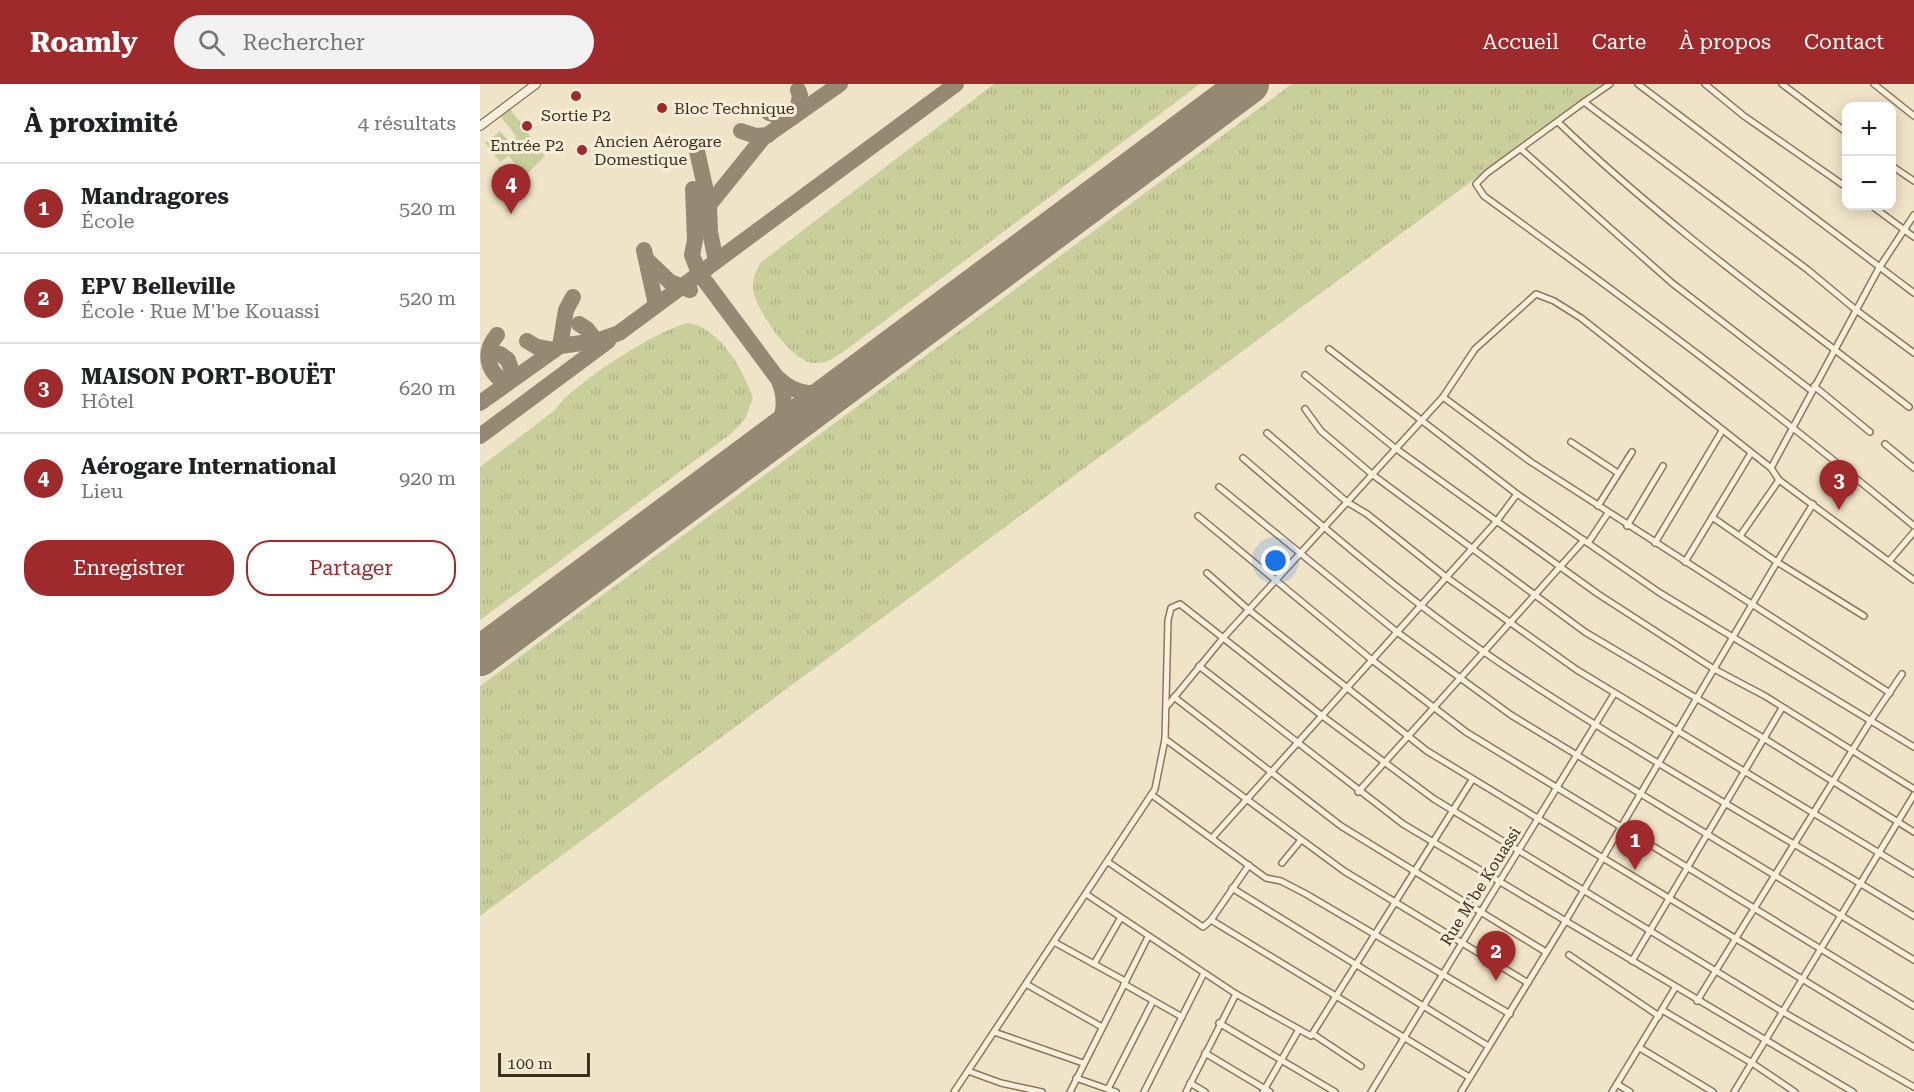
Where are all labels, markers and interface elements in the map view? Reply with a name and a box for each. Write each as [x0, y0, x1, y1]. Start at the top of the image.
search box [174, 15, 594, 69]
text: Roamly [30, 26, 138, 59]
icon: search [195, 26, 228, 59]
text: Rechercher [243, 30, 365, 55]
text: Accueil [1483, 30, 1559, 54]
text: Carte [1592, 30, 1646, 54]
text: À propos [1679, 30, 1771, 54]
text: Contact [1804, 30, 1884, 54]
marker: Sortie P2 [569, 89, 583, 103]
place label: Bloc Technique [674, 99, 795, 118]
marker: Bloc Technique [655, 101, 669, 115]
map controls [1842, 102, 1896, 210]
button: + [1842, 102, 1896, 156]
place label: Sortie P2 [541, 106, 611, 125]
text: À proximité [24, 108, 178, 138]
text: 4 résultats [358, 111, 456, 135]
marker: Entrée P2 [520, 119, 534, 133]
place label: Ancien Aérogare Domestique [594, 132, 722, 169]
place label: Entrée P2 [490, 136, 564, 155]
marker: Ancien Aérogare Domestique [575, 143, 589, 157]
button: − [1842, 156, 1896, 210]
pin: 4 [492, 164, 531, 214]
text: Mandragores [81, 184, 229, 209]
text: 1 [38, 196, 49, 220]
text: 520 m [399, 196, 456, 220]
text: École [81, 209, 135, 233]
text: EPV Belleville [81, 274, 235, 299]
text: 2 [38, 286, 49, 310]
text: 520 m [399, 286, 456, 310]
text: École · Rue M'be Kouassi [81, 299, 320, 323]
text: MAISON PORT-BOUËT [81, 364, 336, 389]
text: 3 [38, 376, 49, 400]
text: 620 m [399, 376, 456, 400]
text: Hôtel [81, 389, 134, 413]
text: Aérogare International [81, 454, 336, 479]
pin: 3 [1820, 460, 1858, 510]
text: 4 [38, 466, 49, 490]
text: 920 m [399, 466, 456, 490]
text: Lieu [81, 479, 123, 503]
button: Enregistrer [24, 540, 234, 596]
button: Partager [246, 540, 456, 596]
your location [1261, 546, 1290, 575]
pin: 1 [1616, 820, 1654, 870]
street label: Rue M'be Kouassi [1436, 824, 1525, 949]
pin: 2 [1476, 932, 1516, 981]
scale bar [498, 1050, 590, 1078]
text: 100 m [507, 1054, 553, 1073]

